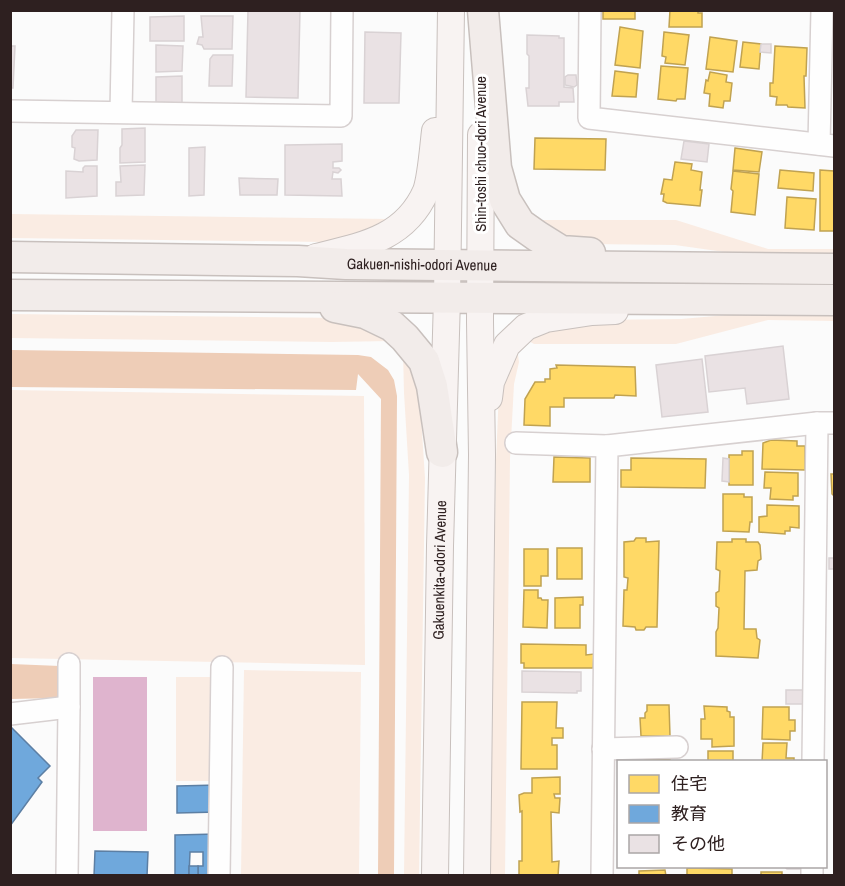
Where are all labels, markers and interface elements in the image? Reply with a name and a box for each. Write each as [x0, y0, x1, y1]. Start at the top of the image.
street label: Shin-toshi chuo-dori Avenue [470, 76, 491, 232]
street label: Gakuen-nishi-odori Avenue [347, 253, 497, 276]
street label: Gakuenkita-odori Avenue [428, 500, 451, 640]
legend [617, 760, 827, 868]
text: 住宅 [671, 771, 707, 796]
text: 教育 [671, 801, 707, 826]
text: その他 [671, 831, 725, 856]

